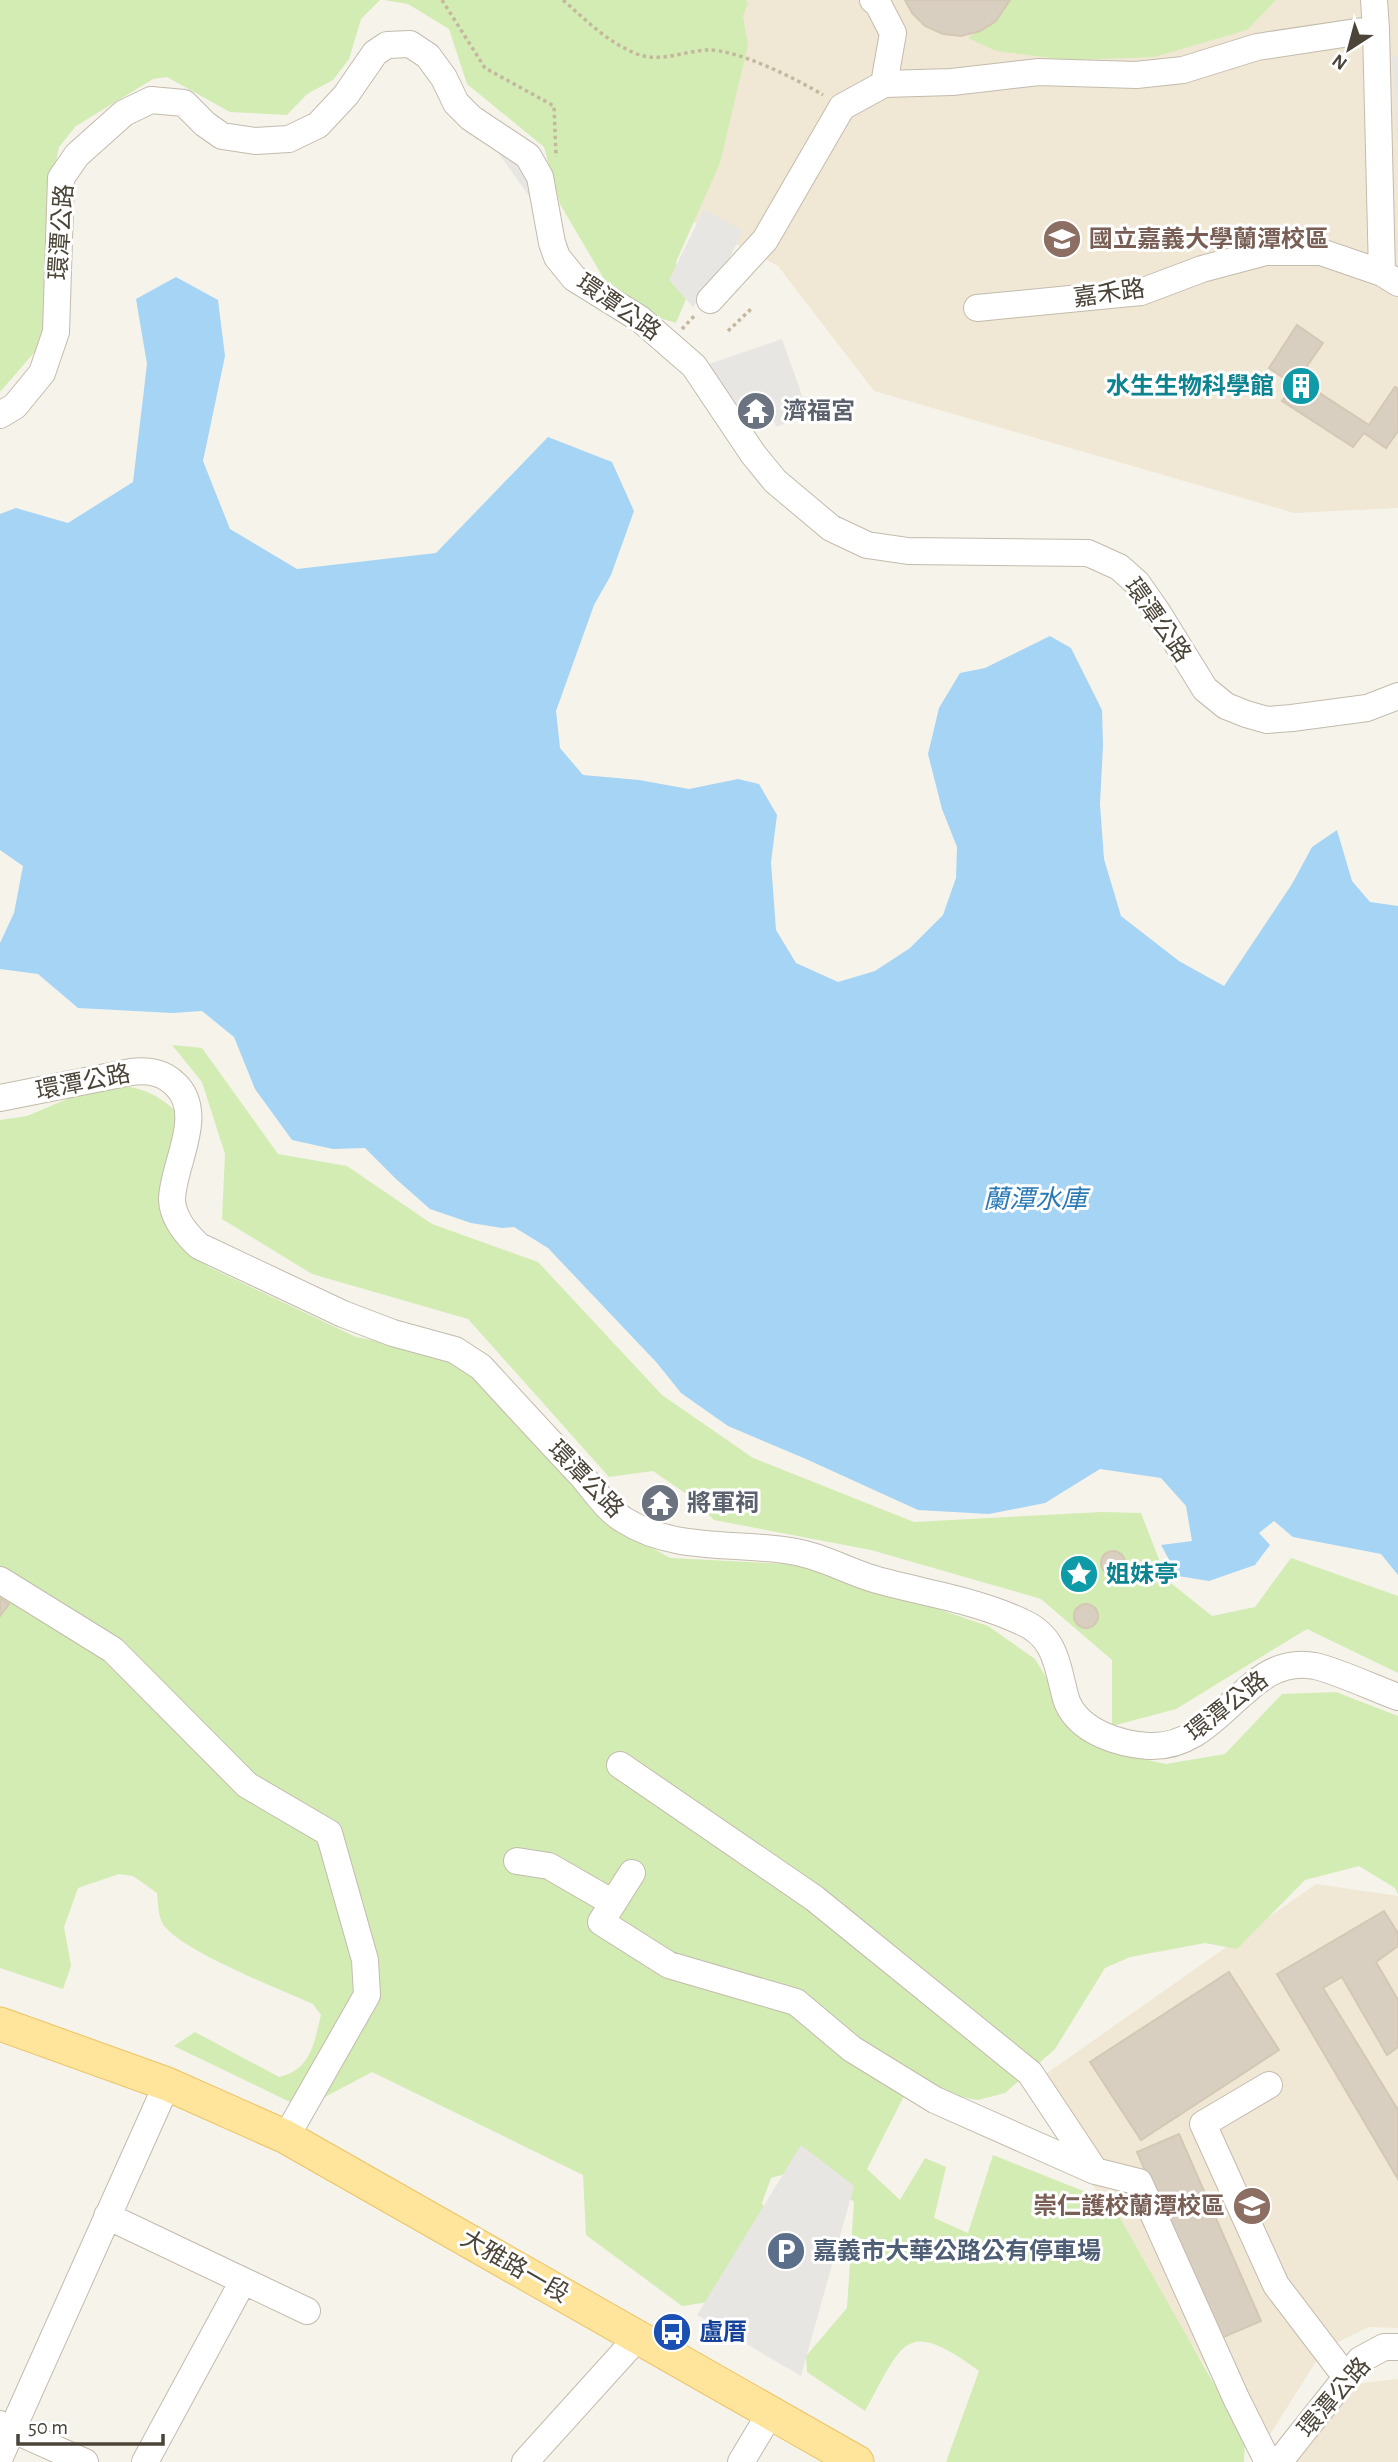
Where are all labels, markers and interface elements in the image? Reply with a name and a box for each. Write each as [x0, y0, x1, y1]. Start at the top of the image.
north arrow [1314, 14, 1384, 84]
text: N [1329, 50, 1351, 73]
street label: 環潭公路 [45, 183, 77, 281]
school or university icon: 國立嘉義大學蘭潭校區 [1041, 218, 1083, 260]
place label: 國立嘉義大學蘭潭校區 [1089, 226, 1329, 252]
street label: 環潭公路 [572, 269, 666, 345]
street label: 嘉禾路 [1072, 275, 1146, 311]
building icon: 水生生物科學館 [1280, 365, 1322, 407]
place label: 水生生物科學館 [1106, 373, 1274, 399]
temple icon: 濟福宮 [735, 390, 777, 432]
place label: 濟福宮 [783, 398, 855, 424]
street label: 環潭公路 [1120, 573, 1196, 667]
street label: 環潭公路 [33, 1060, 133, 1104]
water label: 蘭潭水庫 [983, 1186, 1091, 1213]
street label: 環潭公路 [543, 1435, 629, 1523]
temple icon: 將軍祠 [639, 1482, 681, 1524]
place label: 將軍祠 [687, 1490, 759, 1516]
place icon: 姐妹亭 [1058, 1553, 1100, 1595]
place label: 姐妹亭 [1106, 1561, 1178, 1587]
street label: 環潭公路 [1181, 1666, 1273, 1746]
school or university icon: 崇仁護校蘭潭校區 [1231, 2185, 1273, 2227]
place label: 崇仁護校蘭潭校區 [1033, 2193, 1225, 2219]
street label: 大雅路一段 [457, 2225, 573, 2307]
parking icon: 嘉義市大華公路公有停車場 [765, 2230, 807, 2272]
place label: 嘉義市大華公路公有停車場 [813, 2238, 1101, 2264]
bus stop icon: 盧厝 [651, 2311, 693, 2353]
place label: 盧厝 [699, 2319, 747, 2345]
street label: 環潭公路 [1293, 2352, 1375, 2442]
scale bar [18, 2402, 163, 2446]
text: 50 m [28, 2417, 68, 2438]

